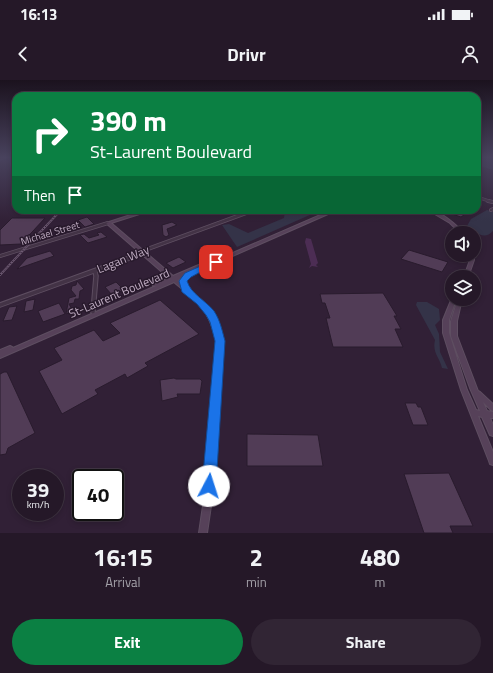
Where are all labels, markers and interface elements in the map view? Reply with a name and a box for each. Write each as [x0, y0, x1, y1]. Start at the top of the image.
text: 16:13 [20, 3, 57, 26]
text: Drivr [227, 41, 266, 68]
icon: back [12, 43, 34, 65]
icon: person [459, 43, 481, 65]
text: 390 m [90, 99, 167, 142]
icon: right [24, 108, 76, 160]
text: St-Laurent Boulevard [90, 138, 252, 165]
text: Then [24, 184, 56, 207]
icon: arrive [64, 184, 86, 206]
street label: Michael Street [19, 217, 82, 249]
map controls [445, 226, 481, 306]
button: sound [445, 226, 481, 262]
street label: Lagan Way [94, 240, 152, 278]
pin [199, 245, 233, 279]
icon: arrive [205, 251, 227, 273]
street label: St-Laurent Boulevard [66, 263, 172, 323]
button: layers [445, 270, 481, 306]
position arrow [188, 465, 230, 507]
speed limit sign: 40 [72, 469, 124, 521]
text: 39 [27, 474, 49, 505]
text: km/h [27, 497, 49, 512]
text: 16:15 [93, 539, 153, 575]
text: 2 [250, 539, 263, 575]
text: 480 [360, 539, 400, 575]
text: Arrival [105, 572, 141, 592]
text: min [246, 572, 267, 592]
text: m [374, 572, 385, 592]
button: Exit [12, 619, 243, 665]
button: Share [251, 619, 481, 665]

